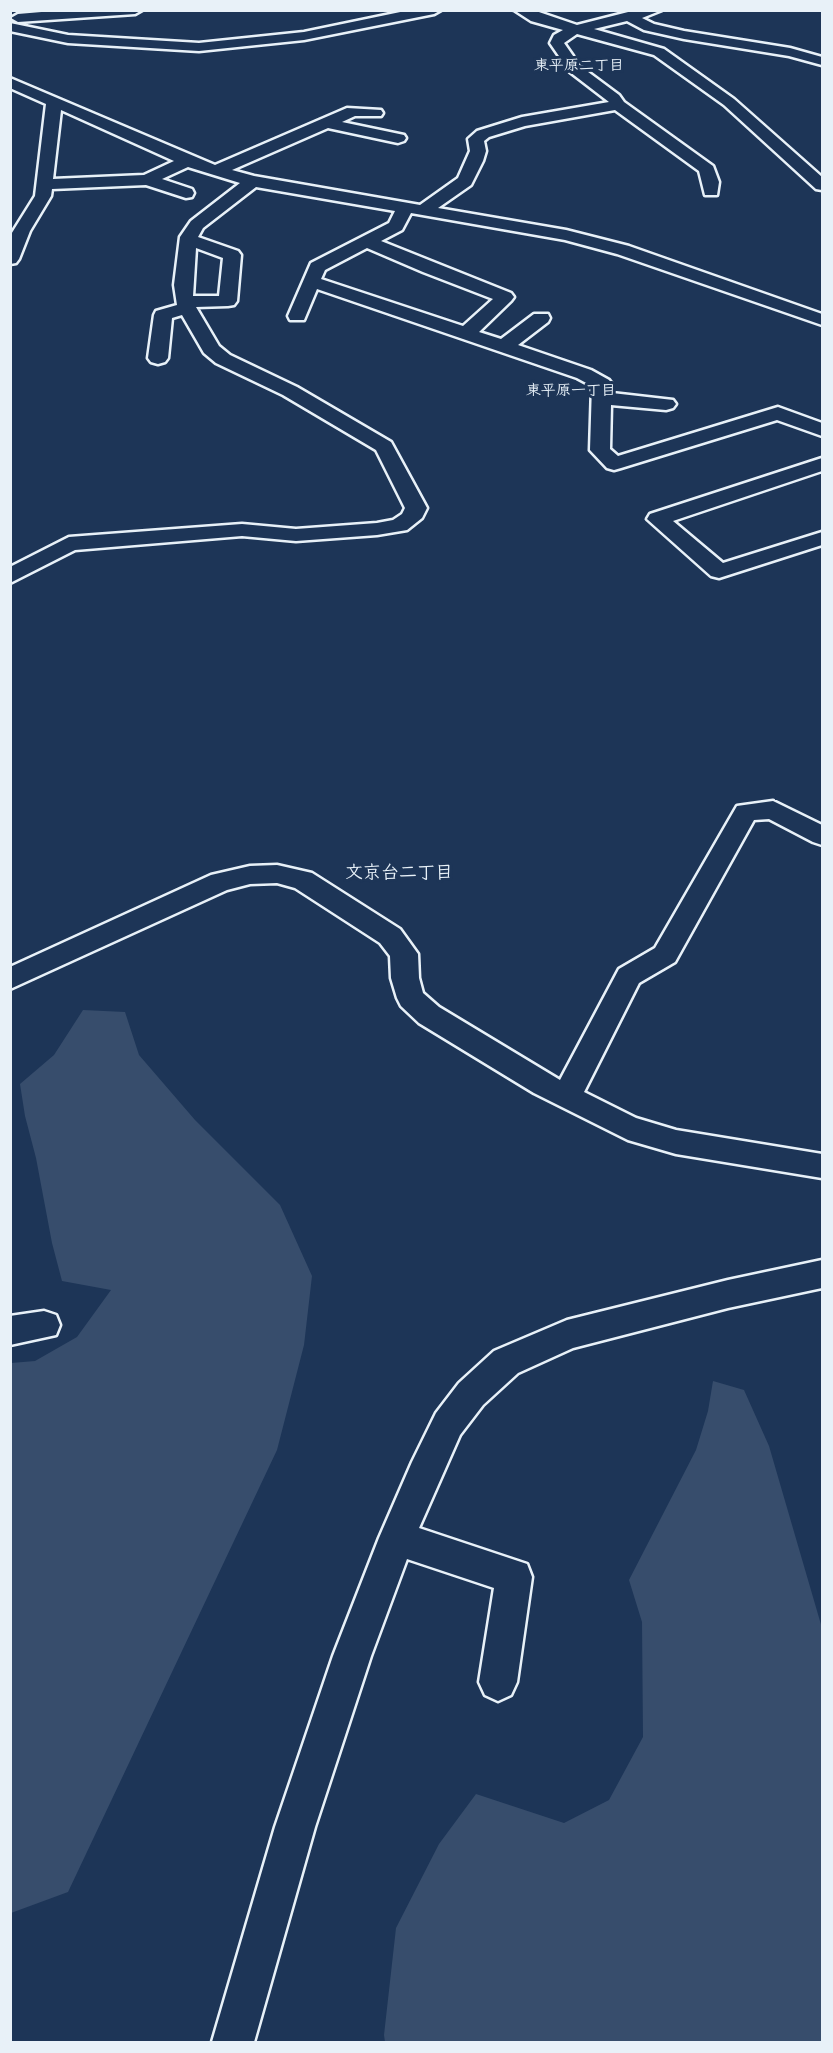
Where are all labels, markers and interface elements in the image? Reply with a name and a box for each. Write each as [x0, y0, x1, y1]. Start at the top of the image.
district label: 東平原二丁目 [534, 56, 624, 74]
district label: 東平原一丁目 [526, 381, 616, 399]
district label: 文京台二丁目 [345, 861, 453, 883]

